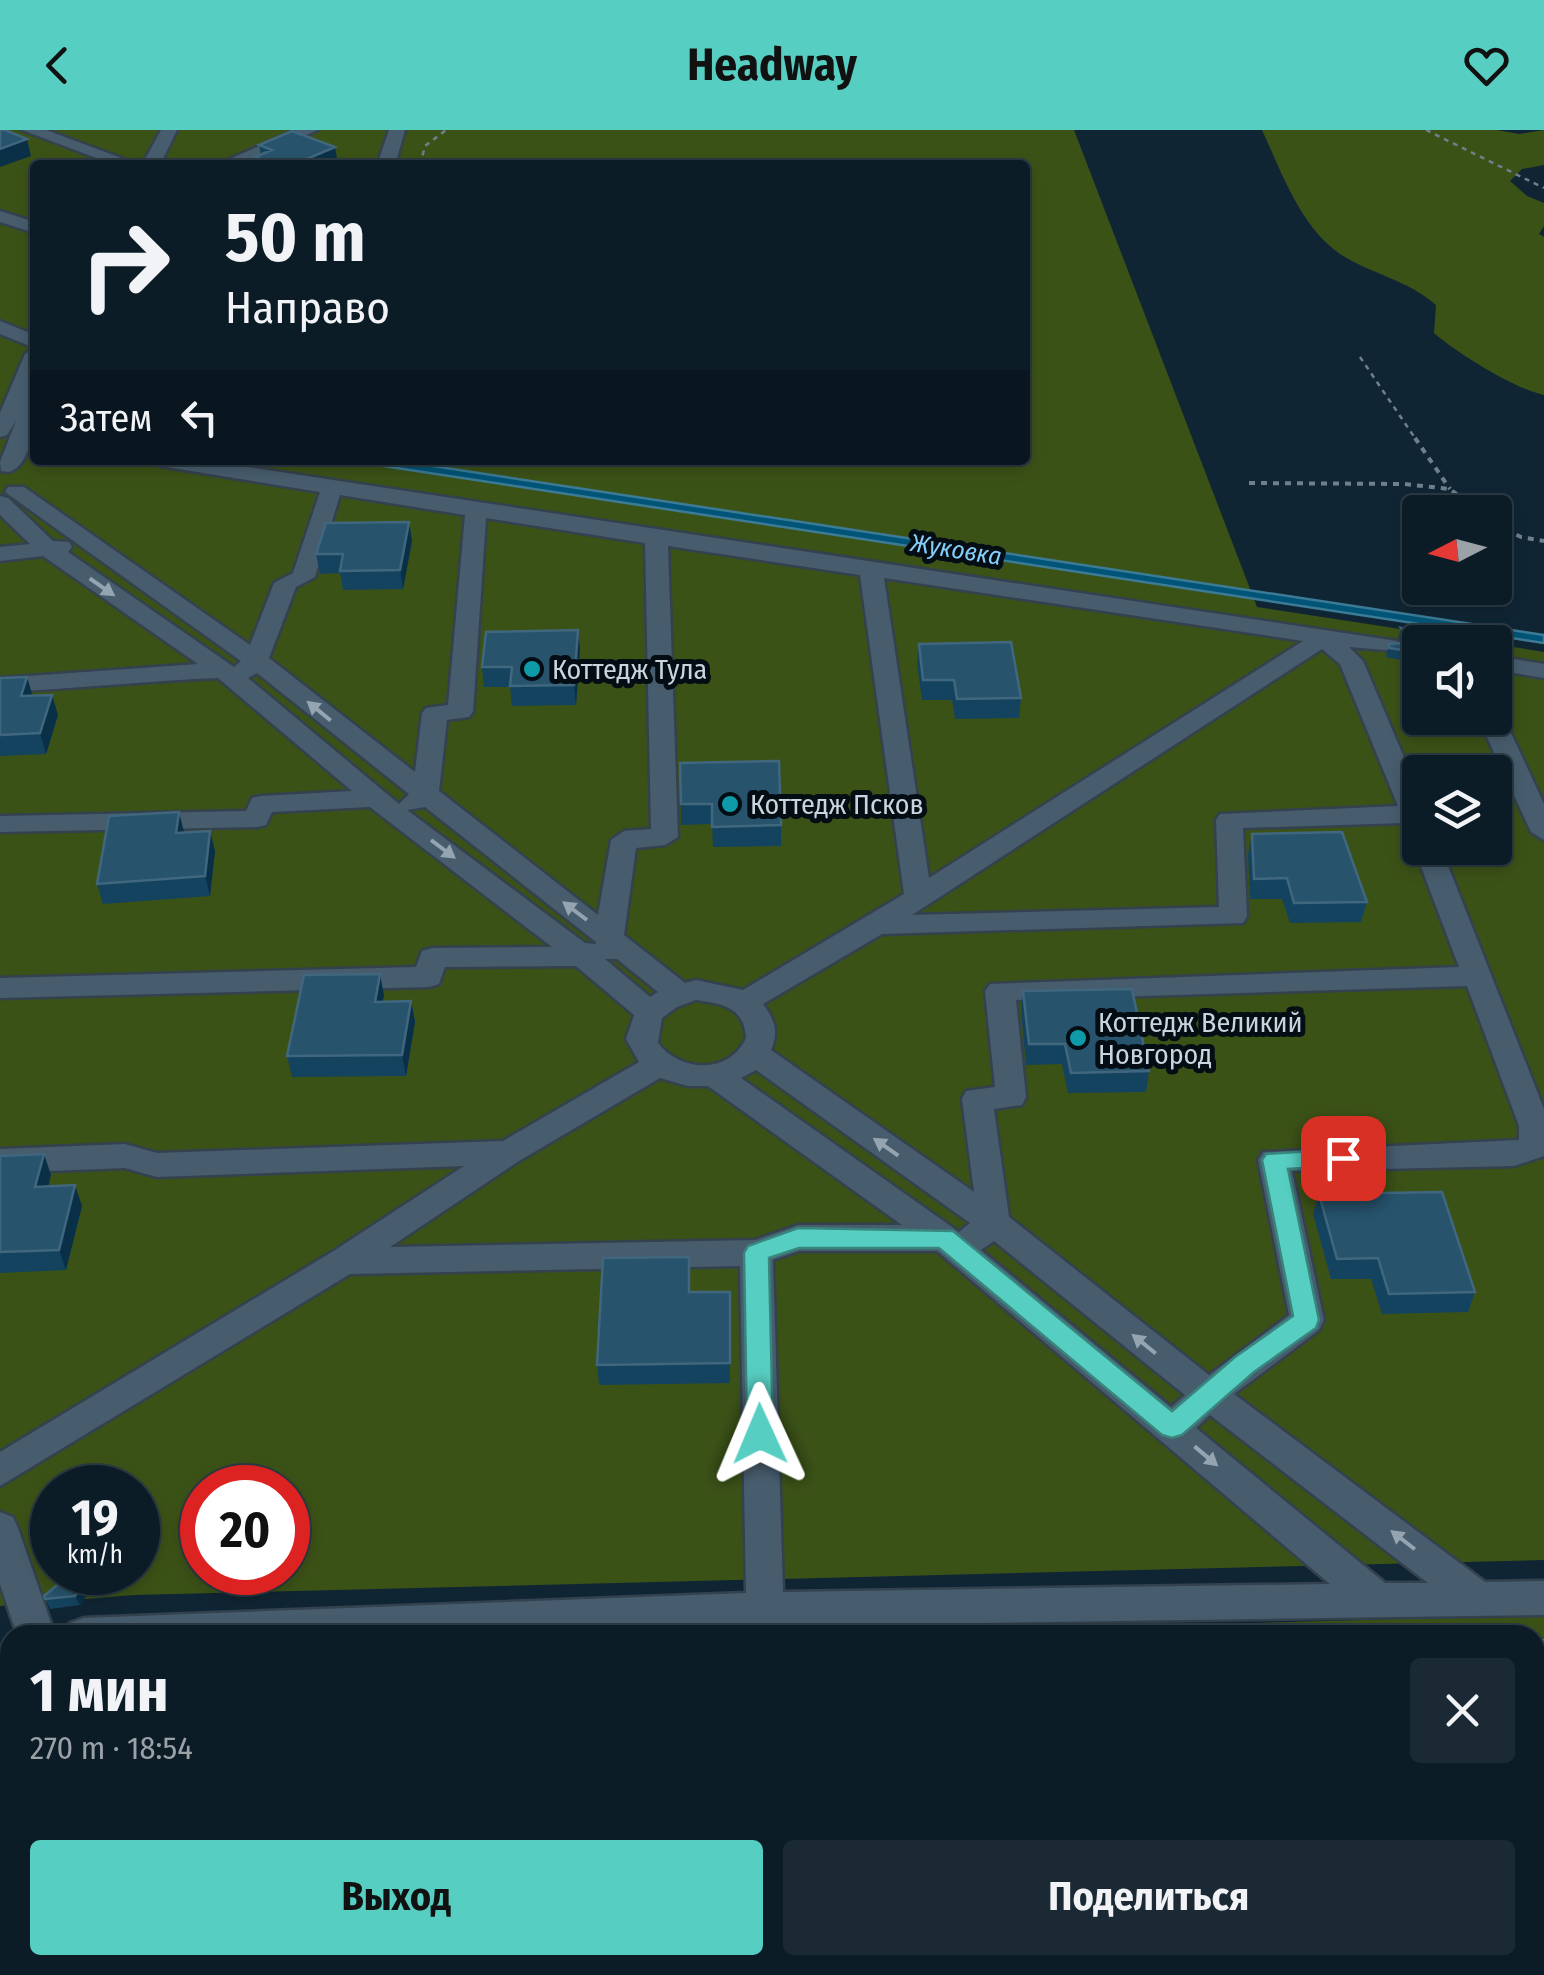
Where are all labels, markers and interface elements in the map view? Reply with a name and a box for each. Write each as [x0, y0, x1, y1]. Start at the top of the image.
icon: back [30, 38, 85, 93]
text: Headway [687, 38, 857, 92]
icon: heart [1459, 38, 1514, 93]
text: 50 m [225, 196, 366, 280]
icon: right [60, 200, 190, 330]
text: Направо [225, 281, 390, 335]
icon: left [172, 390, 227, 445]
text: Затем [60, 395, 152, 441]
north arrow [1402, 495, 1512, 605]
map controls [1402, 495, 1512, 865]
water label: Жуковка [907, 528, 1004, 572]
one-way arrow [89, 577, 116, 596]
button: sound [1402, 625, 1512, 735]
place label: Коттедж Тула [552, 653, 707, 686]
marker: Коттедж Тула [521, 658, 543, 680]
one-way arrow [306, 701, 332, 722]
button: layers [1402, 755, 1512, 865]
place label: Коттедж Псков [750, 788, 924, 821]
marker: Коттедж Псков [719, 793, 741, 815]
one-way arrow [430, 839, 456, 859]
one-way arrow [562, 901, 588, 921]
place label: Коттедж Великий Новгород [1098, 1006, 1303, 1071]
marker: Коттедж Великий Новгород [1067, 1027, 1089, 1049]
pin [1301, 1116, 1386, 1201]
icon: arrive [1316, 1131, 1371, 1186]
one-way arrow [873, 1138, 899, 1157]
one-way arrow [1132, 1334, 1157, 1355]
position arrow [708, 1382, 812, 1486]
one-way arrow [1194, 1445, 1219, 1466]
speed limit sign: 20 [180, 1465, 310, 1595]
text: 19 [71, 1488, 118, 1548]
one-way arrow [1390, 1530, 1416, 1551]
text: km/h [67, 1540, 123, 1570]
text: 1 мин [30, 1655, 169, 1727]
button: close [1410, 1658, 1515, 1763]
text: 270 m · 18:54 [30, 1729, 193, 1767]
button: Выход [30, 1840, 763, 1955]
button: Поделиться [783, 1840, 1515, 1955]

